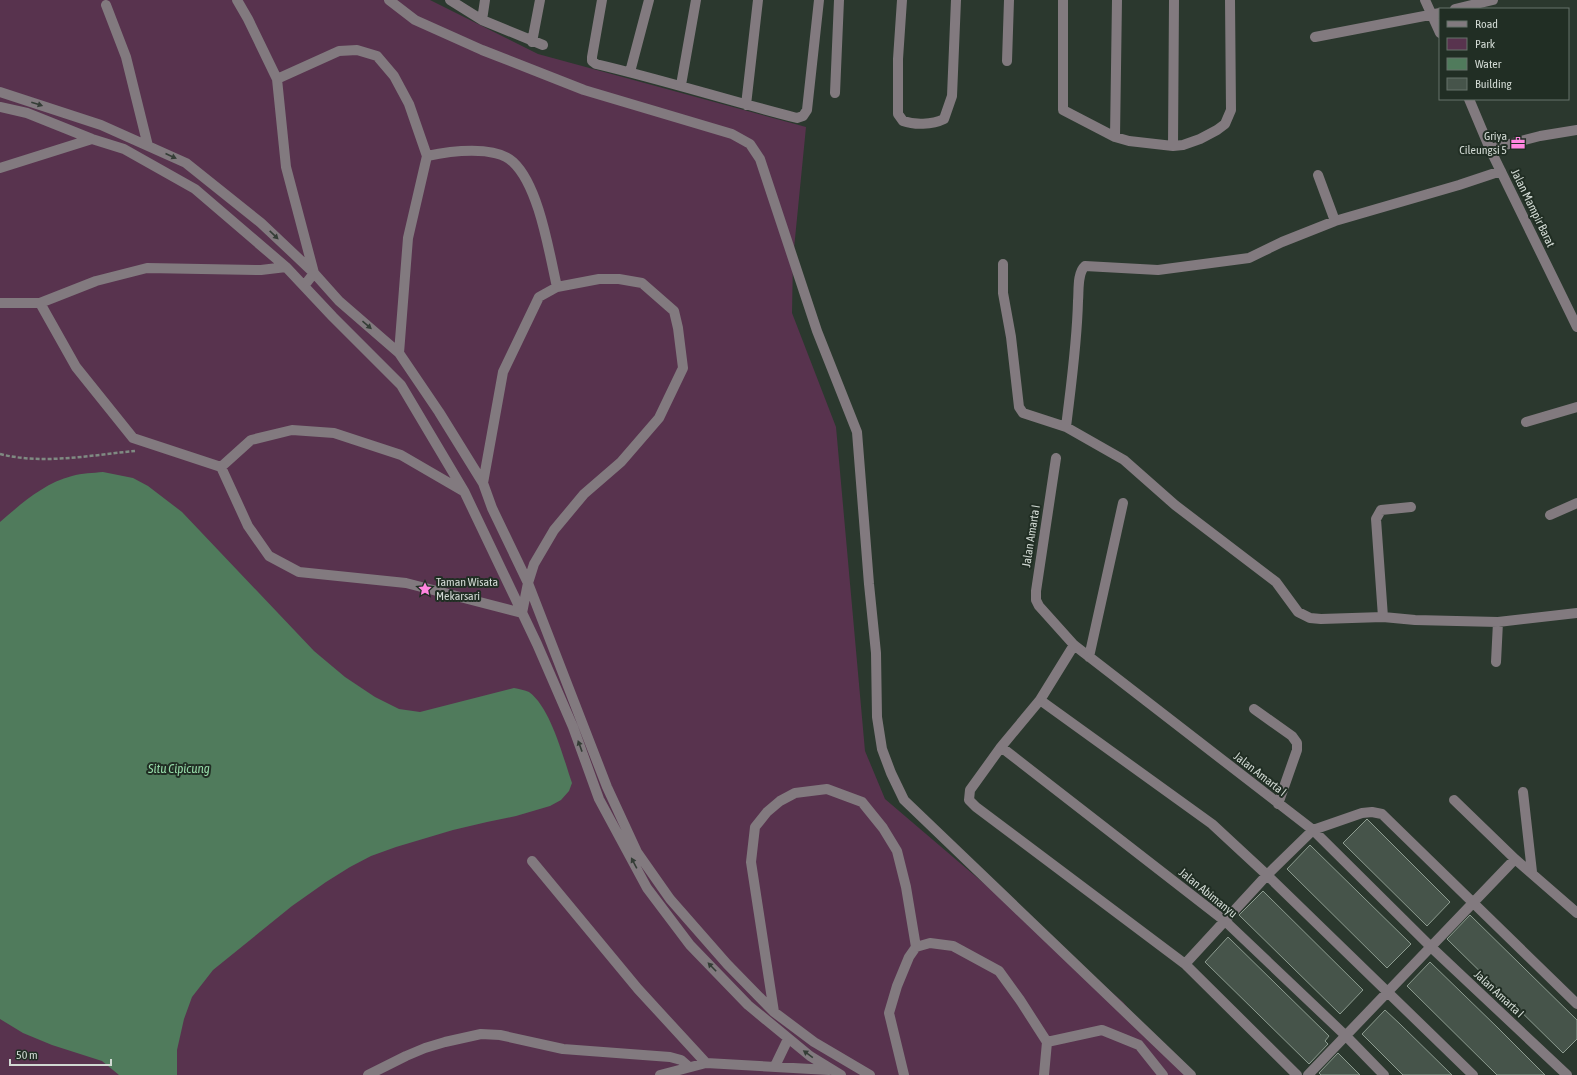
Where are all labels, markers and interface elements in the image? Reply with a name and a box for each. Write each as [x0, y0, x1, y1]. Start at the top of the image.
legend [1439, 8, 1569, 100]
text: Road [1475, 17, 1498, 31]
text: Park [1475, 37, 1496, 51]
text: Water [1475, 57, 1502, 71]
text: Building [1475, 77, 1513, 91]
one-way arrow [31, 102, 43, 108]
place label: Griya Cileungsi 5 [1459, 129, 1507, 157]
office icon: Griya Cileungsi 5 [1510, 135, 1526, 151]
one-way arrow [166, 153, 177, 159]
street label: Jalan Mampir Barat [1508, 167, 1558, 250]
one-way arrow [269, 230, 279, 240]
one-way arrow [362, 321, 373, 330]
street label: Jalan Amarta I [1019, 504, 1043, 568]
place label: Taman Wisata Mekarsari [436, 575, 498, 603]
place icon: Taman Wisata Mekarsari [417, 581, 433, 597]
one-way arrow [576, 739, 582, 751]
street label: Jalan Amarta I [1231, 749, 1289, 799]
water label: Situ Cipicung [147, 761, 210, 776]
one-way arrow [631, 857, 637, 869]
street label: Jalan Abimanyu [1176, 865, 1240, 921]
one-way arrow [707, 962, 717, 972]
street label: Jalan Amarta I [1471, 967, 1527, 1021]
scale bar [10, 1041, 111, 1067]
text: 50 m [16, 1048, 38, 1062]
one-way arrow [803, 1050, 813, 1058]

